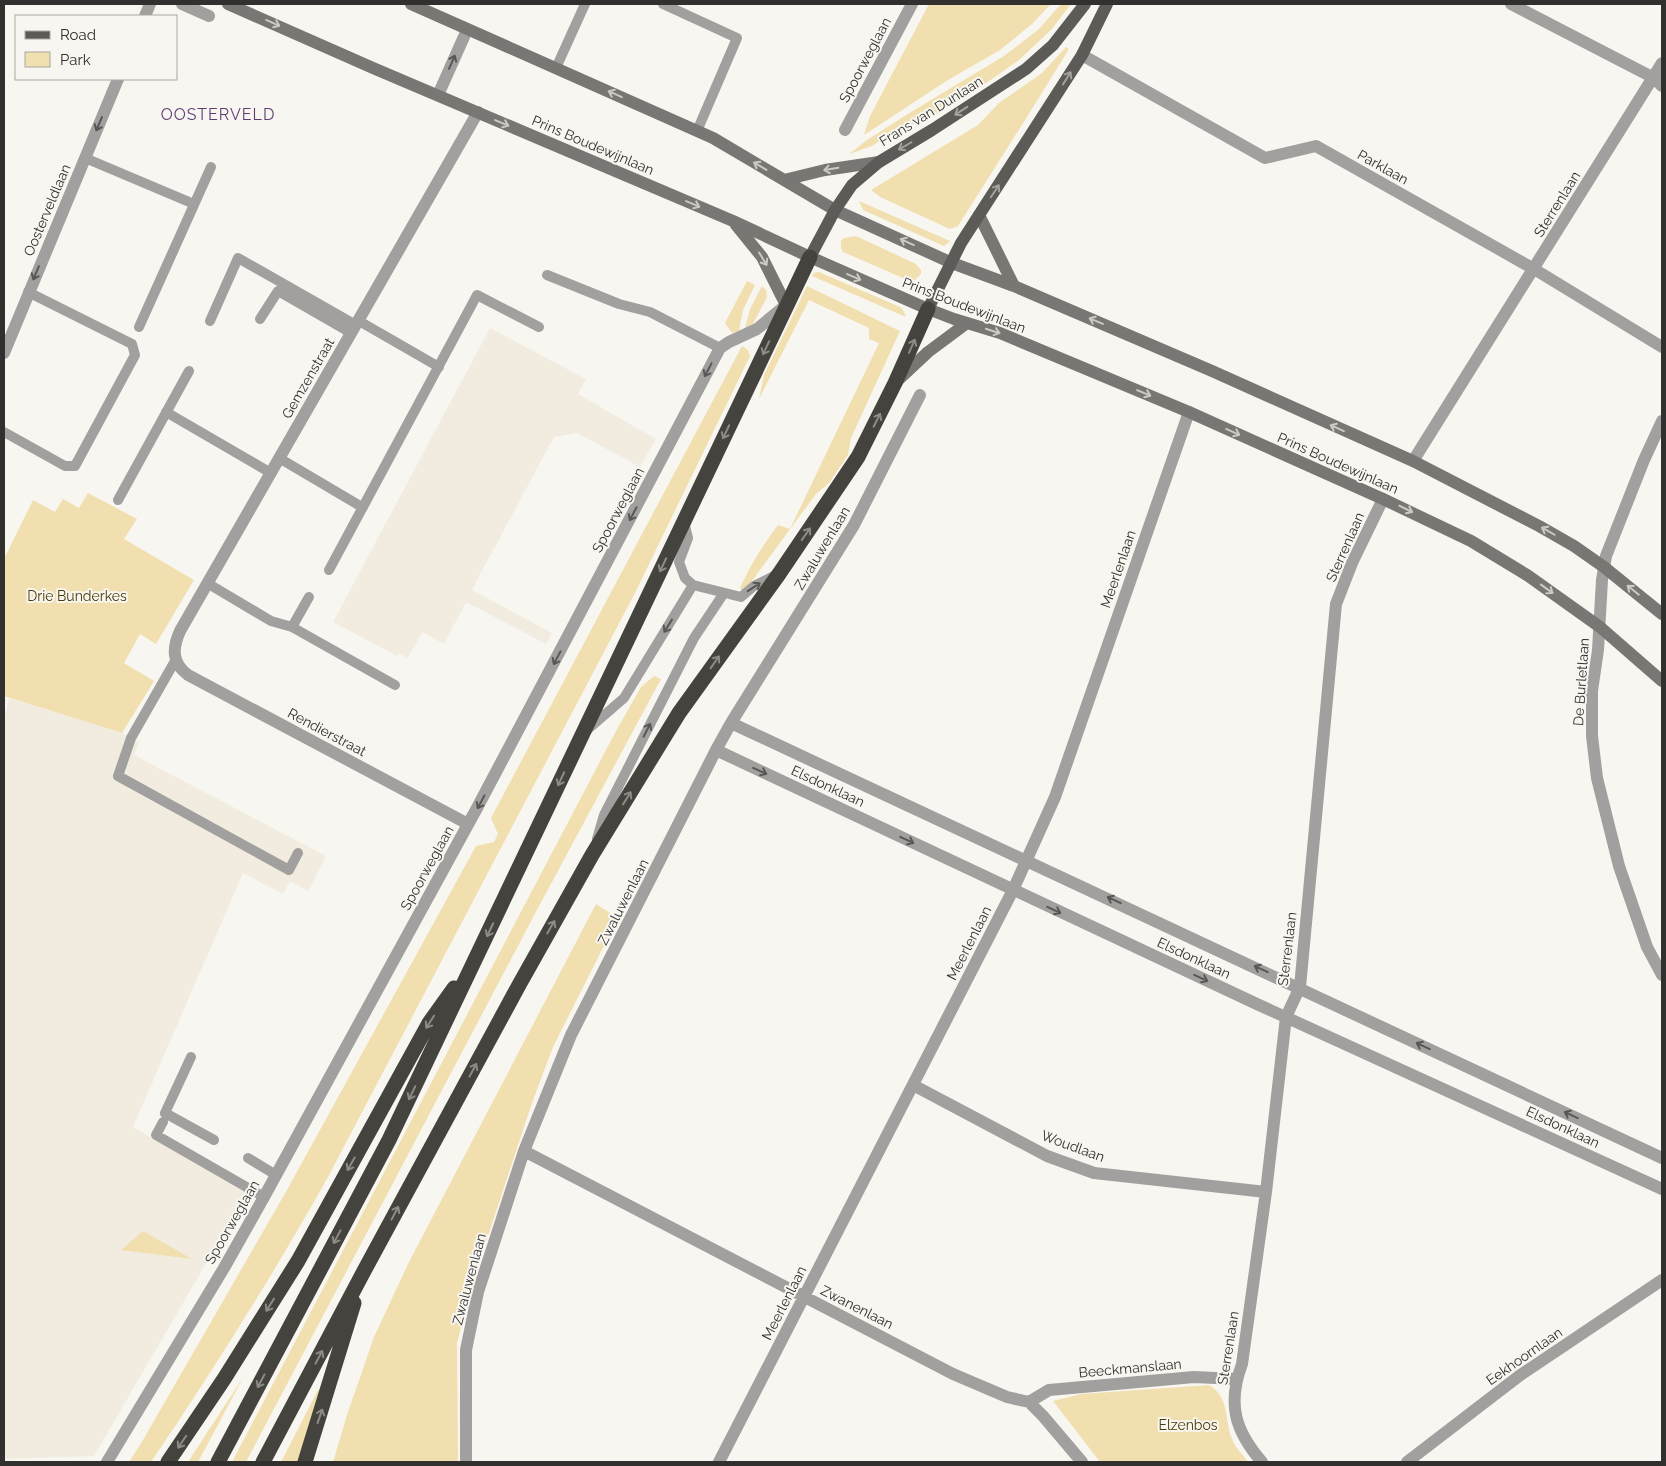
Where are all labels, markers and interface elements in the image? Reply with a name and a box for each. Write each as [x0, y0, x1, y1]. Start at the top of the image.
legend [15, 15, 178, 80]
street label: Spoorweglaan [836, 15, 894, 105]
one-way arrow [265, 19, 280, 29]
text: Road [60, 26, 96, 44]
text: Park [60, 51, 91, 69]
one-way arrow [448, 55, 458, 70]
one-way arrow [1063, 72, 1073, 86]
street label: Frans van Dunlaan [876, 73, 986, 149]
one-way arrow [608, 89, 623, 99]
district label: OOSTERVELD [161, 105, 275, 124]
one-way arrow [955, 106, 969, 116]
street label: Prins Boudewijnlaan [530, 112, 656, 178]
one-way arrow [94, 116, 104, 131]
one-way arrow [495, 119, 510, 128]
one-way arrow [899, 141, 913, 151]
street label: Parklaan [1355, 146, 1411, 188]
one-way arrow [753, 161, 768, 171]
street label: Oosterveldlaan [20, 162, 74, 258]
one-way arrow [823, 165, 839, 175]
street label: Sterrenlaan [1531, 168, 1583, 240]
one-way arrow [990, 184, 1000, 198]
one-way arrow [685, 199, 700, 209]
one-way arrow [900, 237, 915, 247]
one-way arrow [758, 252, 768, 266]
one-way arrow [31, 265, 41, 280]
one-way arrow [846, 272, 861, 282]
street label: Prins Boudewijnlaan [900, 274, 1028, 336]
one-way arrow [1089, 316, 1104, 326]
one-way arrow [985, 327, 1001, 337]
street label: Gemzenstraat [278, 335, 338, 421]
one-way arrow [908, 339, 917, 354]
one-way arrow [760, 341, 770, 356]
one-way arrow [703, 363, 713, 377]
one-way arrow [1136, 389, 1151, 399]
one-way arrow [873, 413, 882, 428]
one-way arrow [1330, 422, 1345, 432]
one-way arrow [721, 424, 730, 439]
one-way arrow [1225, 428, 1240, 438]
street label: Prins Boudewijnlaan [1275, 429, 1401, 497]
street label: Spoorweglaan [589, 465, 647, 555]
street label: Zwaluwenlaan [791, 503, 853, 593]
one-way arrow [1398, 505, 1413, 515]
one-way arrow [628, 506, 637, 521]
street label: Sterrenlaan [1323, 510, 1367, 584]
one-way arrow [1541, 526, 1556, 536]
one-way arrow [801, 527, 811, 541]
street label: Meerlenlaan [1097, 528, 1139, 610]
one-way arrow [658, 557, 668, 572]
one-way arrow [747, 582, 761, 593]
one-way arrow [1540, 584, 1554, 594]
one-way arrow [1627, 585, 1640, 596]
park label: Drie Bunderkes [27, 588, 127, 604]
one-way arrow [662, 619, 672, 633]
street label: De Burletlaan [1570, 637, 1592, 727]
one-way arrow [551, 650, 561, 665]
one-way arrow [710, 655, 720, 669]
street label: Rendierstraat [285, 705, 369, 759]
one-way arrow [643, 723, 652, 738]
street label: Elsdonklaan [789, 762, 867, 810]
one-way arrow [752, 766, 767, 776]
one-way arrow [556, 771, 566, 786]
one-way arrow [622, 792, 632, 806]
one-way arrow [476, 794, 486, 809]
street label: Spoorweglaan [397, 823, 457, 913]
one-way arrow [899, 835, 914, 845]
street label: Zwaluwenlaan [594, 856, 652, 948]
one-way arrow [1106, 895, 1121, 905]
street label: Meerlenlaan [943, 903, 995, 983]
one-way arrow [1046, 905, 1061, 915]
street label: Sterrenlaan [1275, 911, 1299, 987]
one-way arrow [546, 920, 556, 935]
one-way arrow [484, 922, 494, 937]
street label: Elsdonklaan [1155, 934, 1233, 982]
one-way arrow [1254, 964, 1269, 974]
one-way arrow [1193, 974, 1208, 984]
one-way arrow [425, 1015, 435, 1029]
one-way arrow [1416, 1041, 1431, 1051]
one-way arrow [468, 1063, 478, 1077]
one-way arrow [406, 1085, 416, 1100]
street label: Elsdonklaan [1524, 1103, 1602, 1151]
one-way arrow [1564, 1110, 1579, 1119]
street label: Woudlaan [1039, 1127, 1107, 1165]
one-way arrow [346, 1157, 356, 1172]
street label: Spoorweglaan [202, 1177, 262, 1267]
one-way arrow [390, 1205, 400, 1220]
one-way arrow [332, 1229, 341, 1244]
street label: Zwaluwenlaan [449, 1231, 489, 1327]
street label: Meerlenlaan [758, 1263, 810, 1343]
street label: Zwanenlaan [818, 1282, 896, 1332]
one-way arrow [265, 1298, 275, 1312]
street label: Sterrenlaan [1214, 1310, 1242, 1386]
street label: Eekhoornlaan [1483, 1324, 1565, 1388]
one-way arrow [315, 1350, 324, 1365]
street label: Beeckmanslaan [1078, 1356, 1182, 1380]
one-way arrow [256, 1373, 266, 1388]
one-way arrow [315, 1408, 325, 1424]
park label: Elzenbos [1158, 1417, 1218, 1433]
one-way arrow [177, 1434, 187, 1448]

